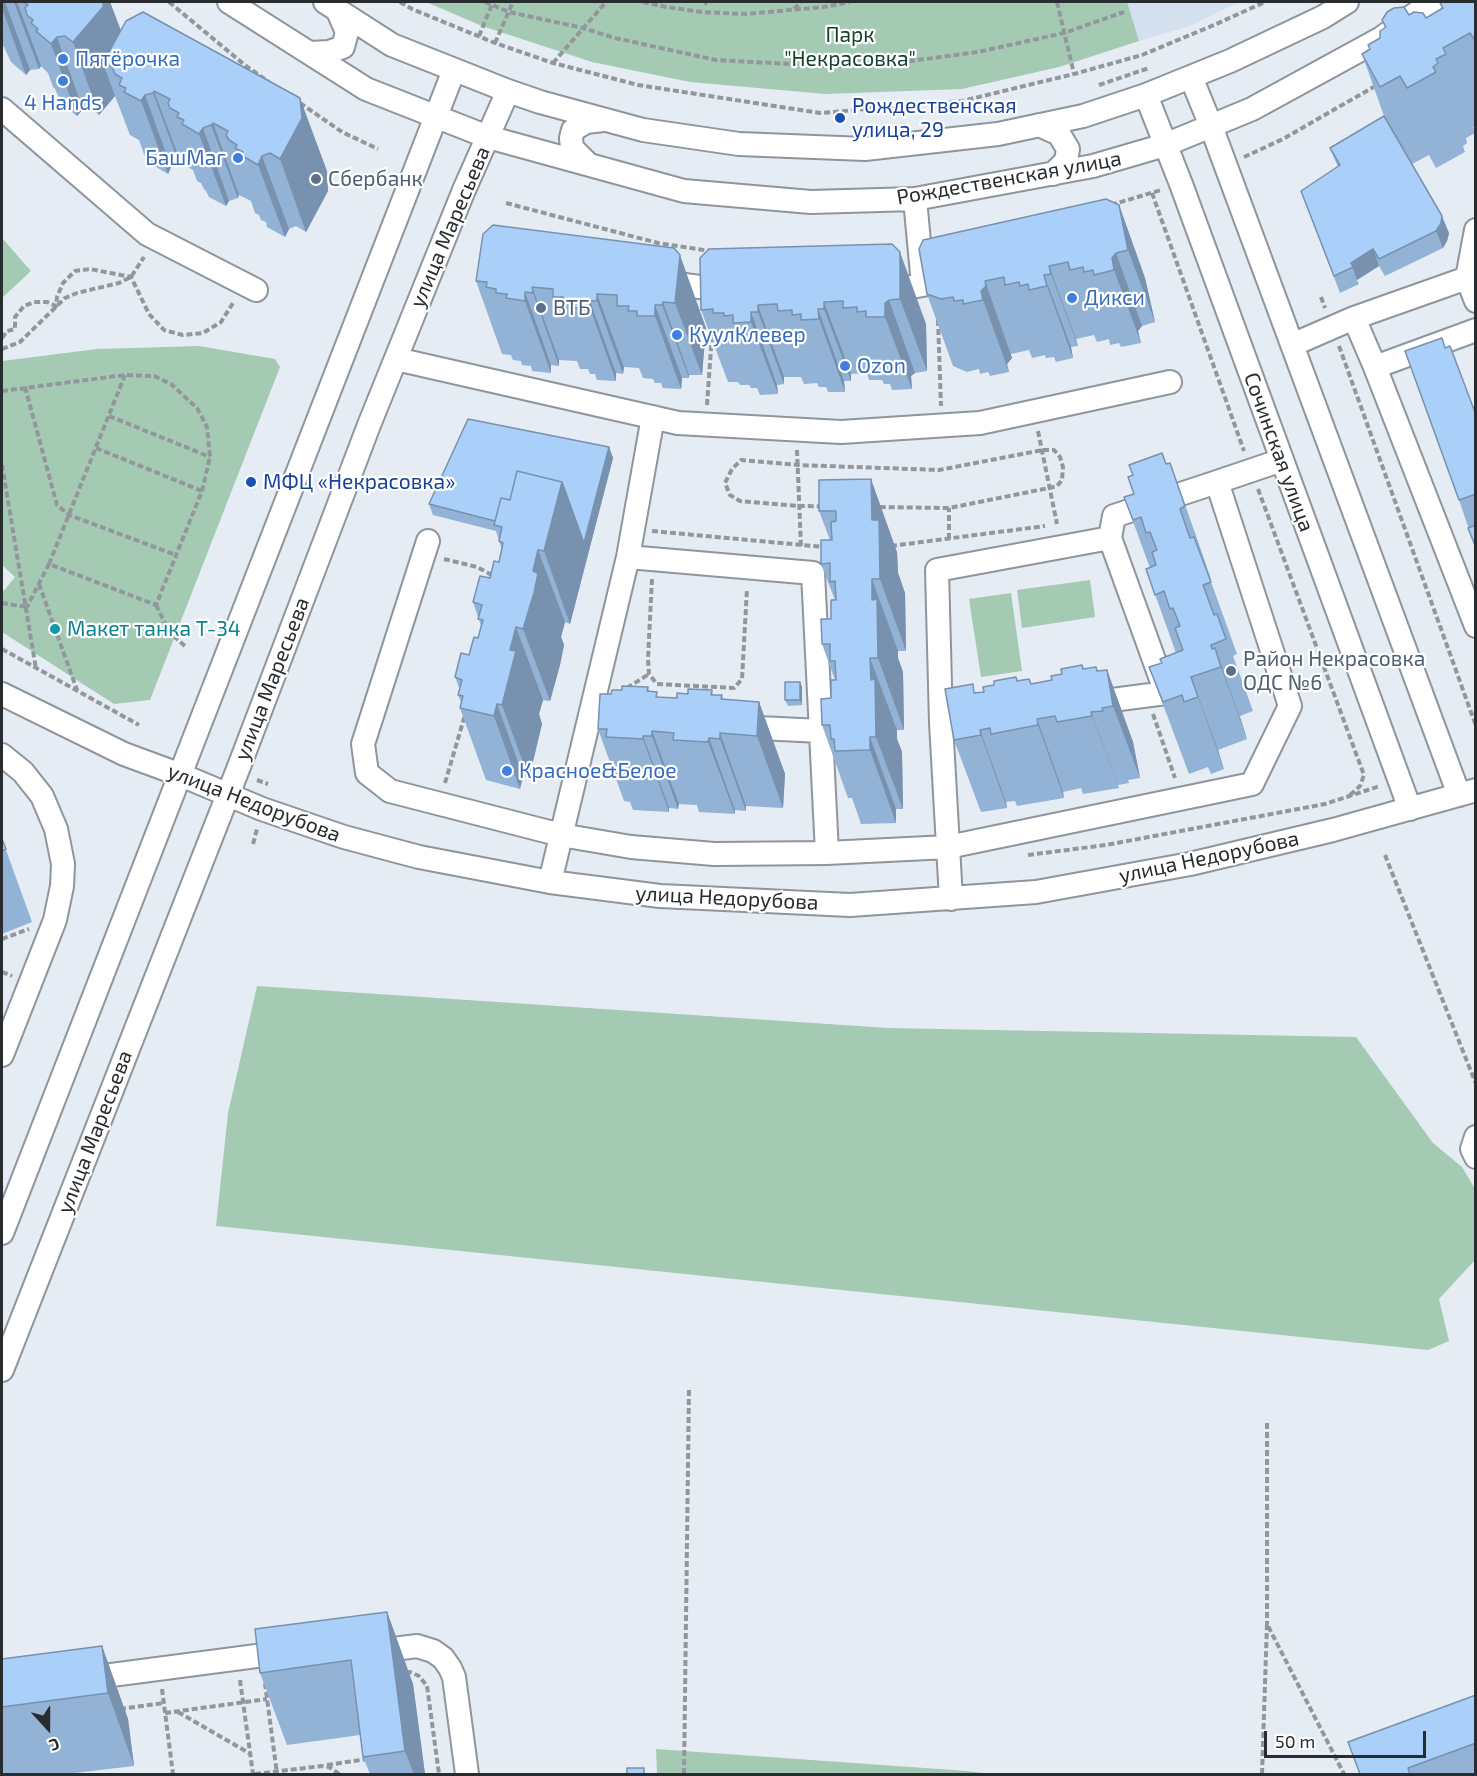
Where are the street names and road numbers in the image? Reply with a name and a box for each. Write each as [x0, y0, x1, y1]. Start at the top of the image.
street label: улица Маресьева [405, 143, 495, 311]
street label: Рождественская улица [895, 146, 1123, 210]
street label: Сочинская улица [1239, 369, 1319, 535]
street label: улица Маресьева [229, 594, 315, 764]
street label: улица Недорубова [164, 758, 344, 848]
street label: улица Недорубова [1117, 826, 1301, 888]
street label: улица Недорубова [635, 881, 819, 915]
street label: улица Маресьева [52, 1047, 138, 1217]

